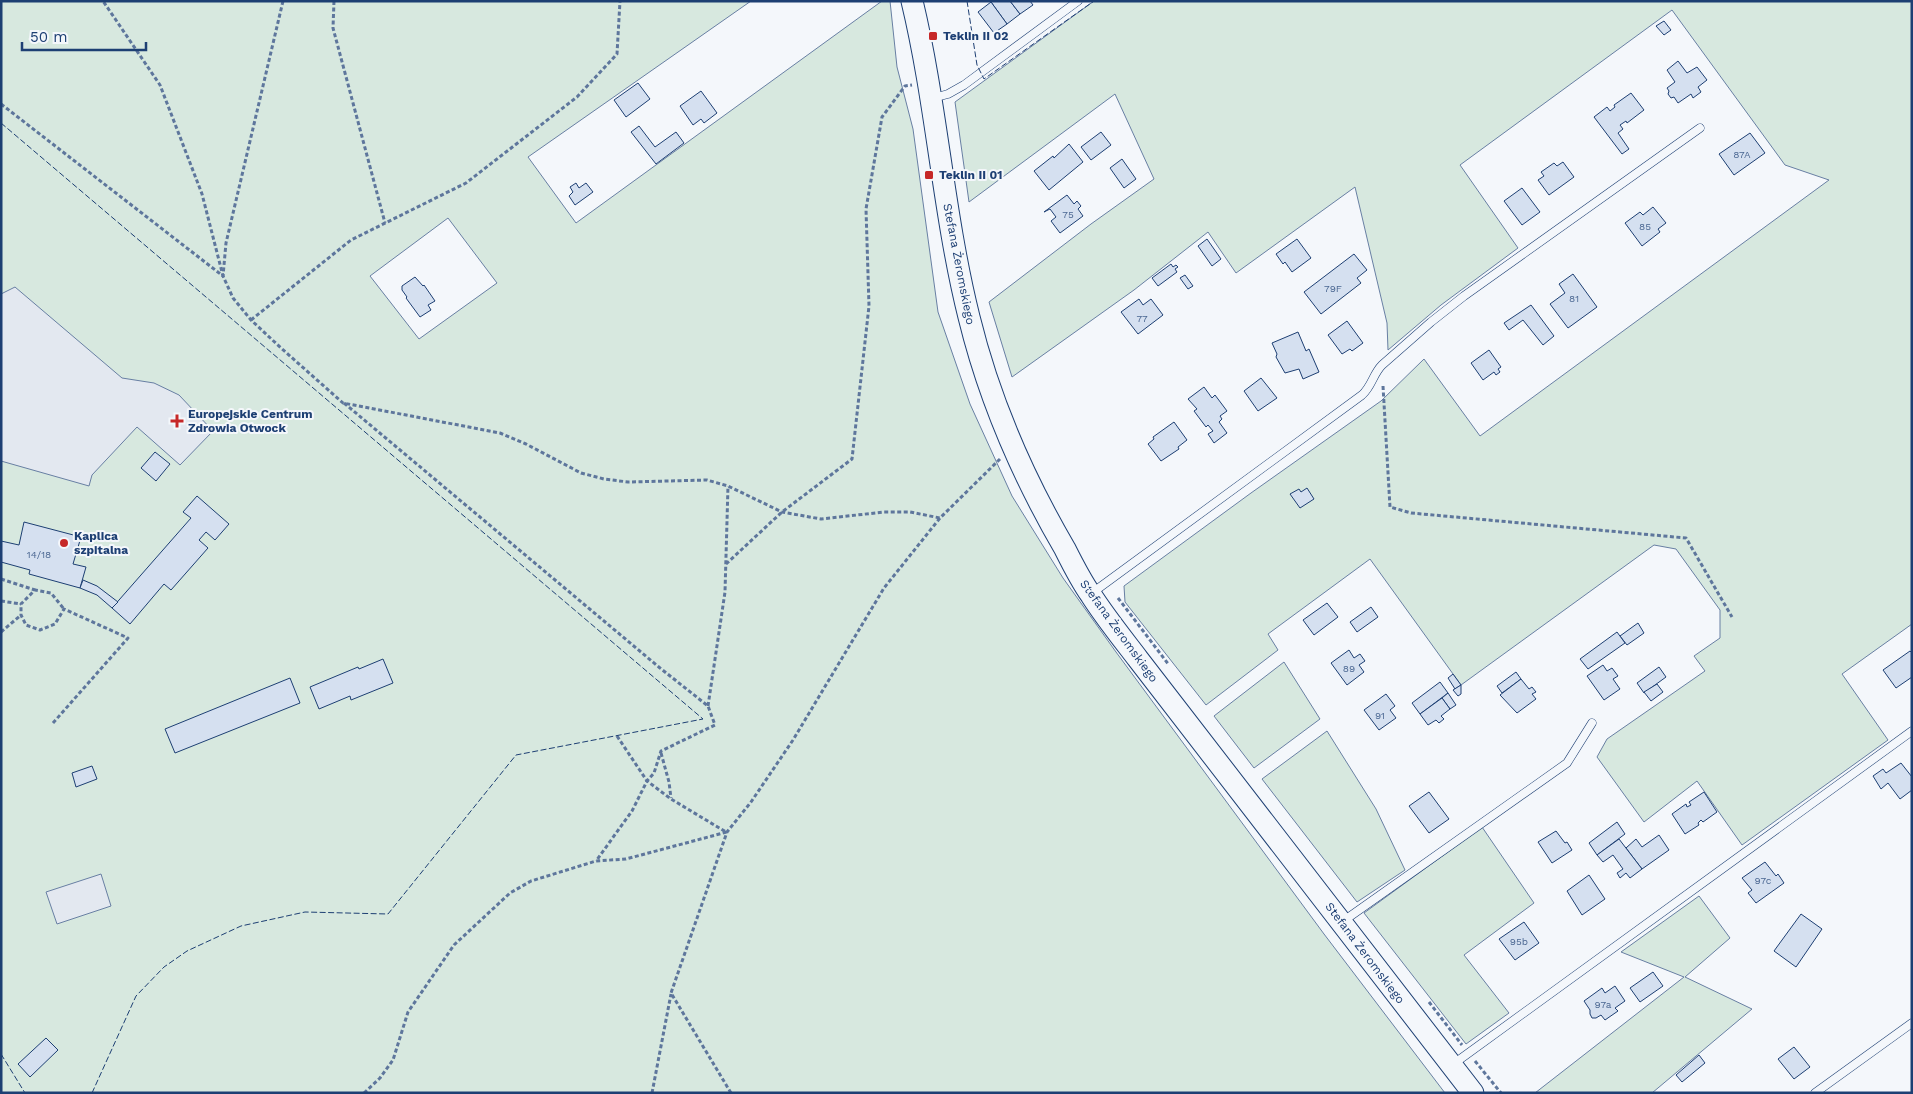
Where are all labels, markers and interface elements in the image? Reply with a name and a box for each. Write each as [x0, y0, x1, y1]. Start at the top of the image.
scale bar [22, 20, 146, 52]
text: 50 m [30, 28, 67, 46]
place label: Teklin II 02 [943, 29, 1008, 43]
marker: Teklin II 02 [927, 30, 939, 42]
house number: 87A [1733, 149, 1751, 160]
place label: Teklin II 01 [939, 168, 1002, 182]
marker: Teklin II 01 [923, 169, 935, 181]
street label: Stefana Żeromskiego [940, 202, 978, 326]
house number: 75 [1062, 209, 1074, 220]
house number: 85 [1639, 221, 1651, 232]
house number: 79F [1324, 283, 1342, 294]
house number: 81 [1569, 293, 1579, 304]
house number: 77 [1136, 313, 1148, 324]
place label: Europejskie Centrum Zdrowia Otwock [188, 407, 313, 435]
marker: Europejskie Centrum Zdrowia Otwock [170, 414, 184, 428]
place label: Kaplica szpitalna [74, 529, 128, 557]
marker: Kaplica szpitalna [58, 537, 70, 549]
house number: 14/18 [27, 549, 51, 560]
street label: Stefana Żeromskiego [1077, 577, 1161, 685]
house number: 89 [1343, 663, 1355, 674]
house number: 91 [1375, 710, 1385, 721]
house number: 97c [1755, 875, 1772, 886]
street label: Stefana Żeromskiego [1322, 900, 1408, 1006]
house number: 95b [1510, 936, 1528, 947]
house number: 97a [1595, 999, 1612, 1010]

